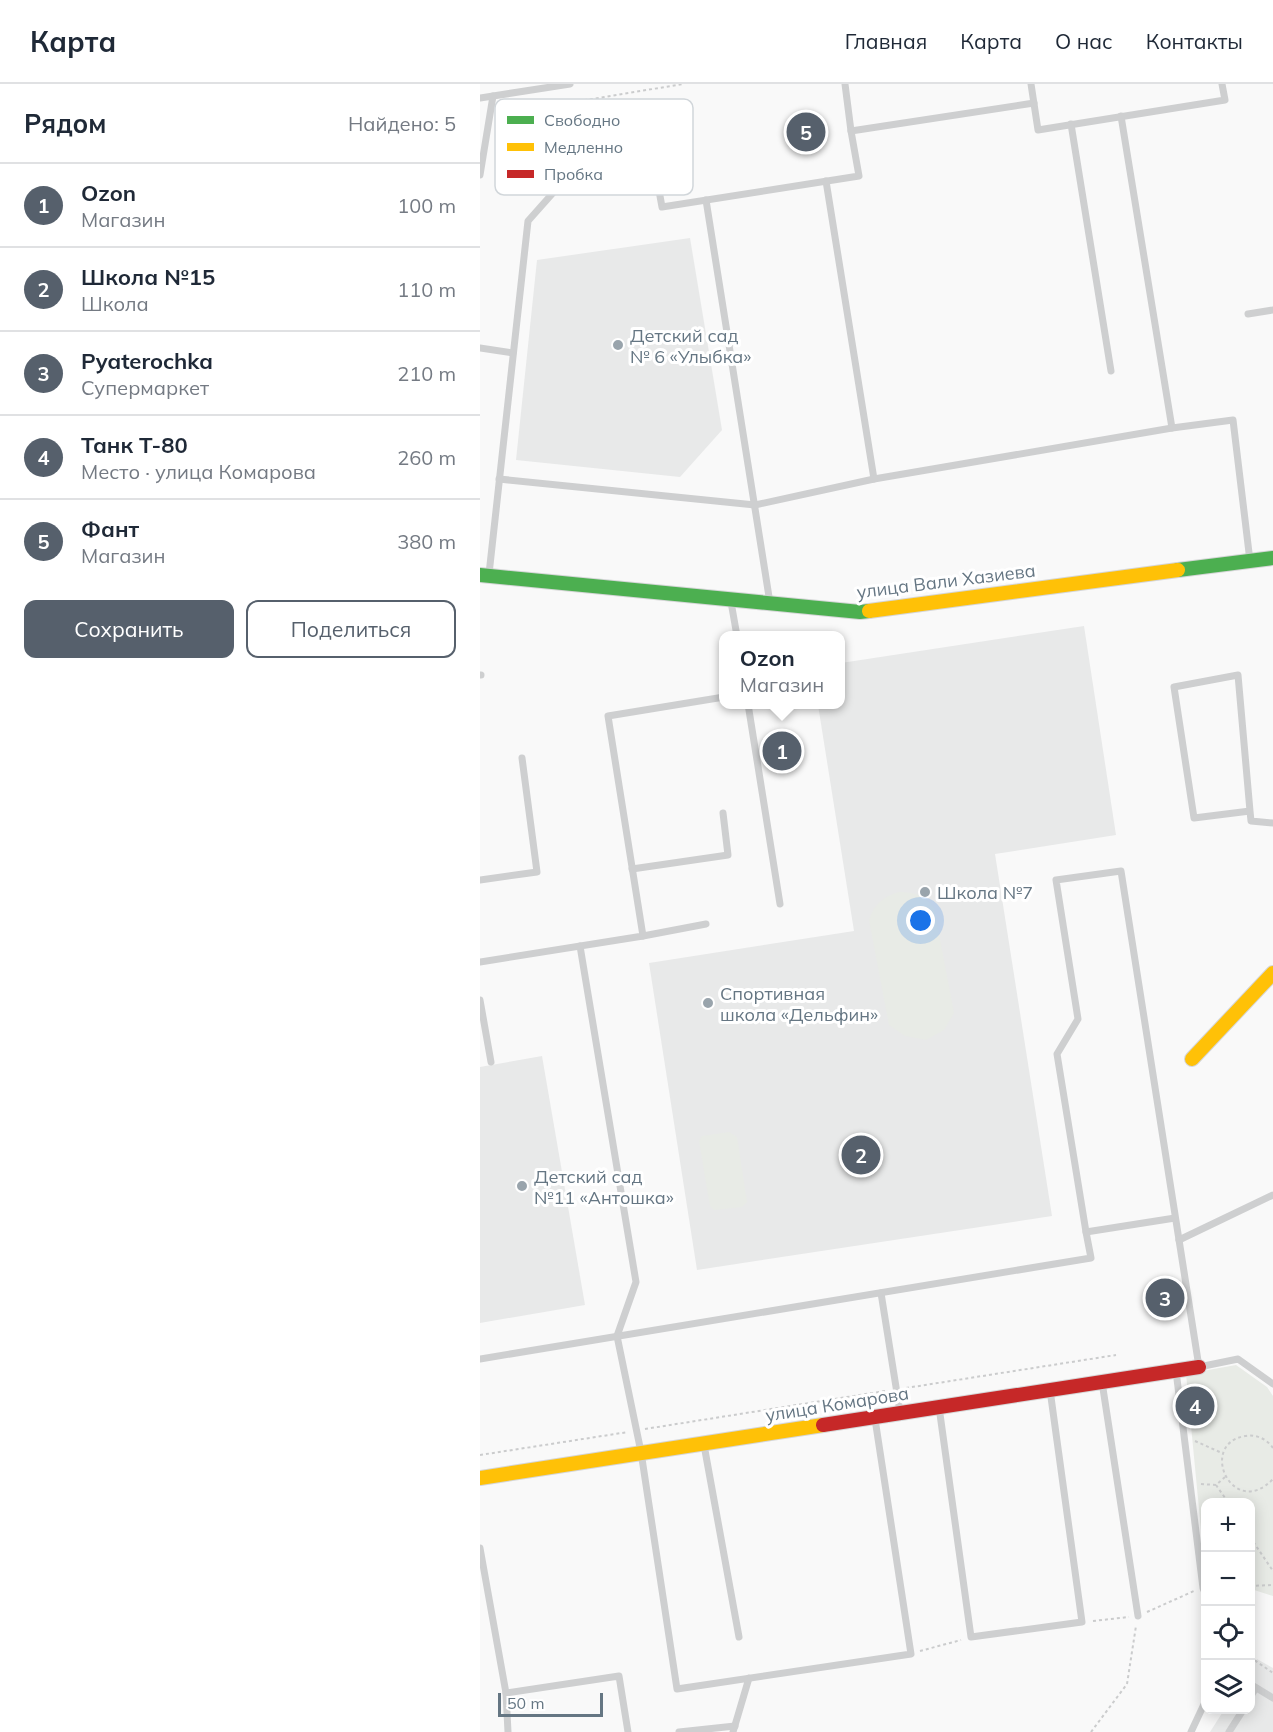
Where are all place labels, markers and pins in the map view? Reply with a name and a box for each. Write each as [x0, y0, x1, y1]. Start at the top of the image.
pin: 5 [786, 110, 826, 154]
place label: Детский сад № 6 «Улыбка» [630, 324, 751, 368]
marker: Детский сад № 6 «Улыбка» [611, 338, 625, 352]
pin: 1 [762, 728, 802, 774]
place label: Школа №7 [937, 881, 1033, 904]
marker: Школа №7 [918, 885, 932, 899]
place label: Спортивная школа «Дельфин» [720, 982, 878, 1026]
marker: Спортивная школа «Дельфин» [701, 996, 715, 1010]
pin: 2 [842, 1132, 880, 1178]
place label: Детский сад №11 «Антошка» [534, 1165, 674, 1209]
marker: Детский сад №11 «Антошка» [515, 1179, 529, 1193]
pin: 3 [1146, 1276, 1184, 1320]
pin: 4 [1176, 1384, 1214, 1428]

